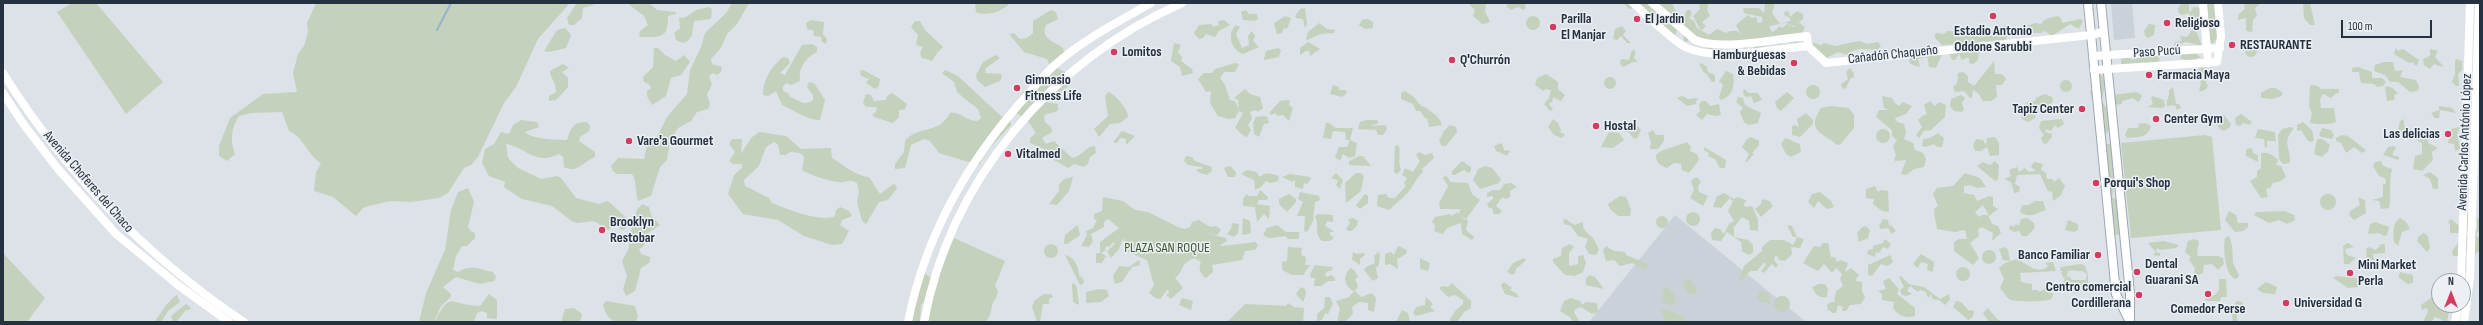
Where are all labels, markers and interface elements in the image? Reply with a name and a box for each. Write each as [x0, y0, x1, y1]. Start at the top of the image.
place label: Parilla El Manjar [1561, 11, 1606, 44]
place label: El Jardin [1645, 11, 1684, 27]
marker: Estadio Antonio Oddone Sarubbi [1988, 11, 1998, 21]
scale bar [2343, 12, 2434, 38]
marker: El Jardin [1632, 14, 1642, 24]
place label: Religioso [2175, 15, 2220, 31]
marker: Religioso [2162, 18, 2172, 28]
text: 100 m [2348, 19, 2373, 34]
marker: Parilla El Manjar [1548, 22, 1558, 32]
place label: Estadio Antonio Oddone Sarubbi [1954, 23, 2032, 56]
place label: RESTAURANTE [2240, 37, 2312, 53]
marker: RESTAURANTE [2227, 40, 2237, 50]
street label: Cañadóñ Chaqueño [1847, 42, 1939, 68]
street label: Paso Pucú [2133, 42, 2181, 62]
place label: Lomitos [1122, 44, 1162, 60]
marker: Lomitos [1109, 47, 1119, 57]
place label: Hamburguesas & Bebidas [1713, 47, 1786, 80]
place label: Q'Churrón [1460, 52, 1510, 68]
marker: Q'Churrón [1447, 55, 1457, 65]
marker: Hamburguesas & Bebidas [1789, 58, 1799, 68]
place label: Farmacia Maya [2157, 67, 2230, 83]
marker: Farmacia Maya [2144, 70, 2154, 80]
place label: Gimnasio Fitness Life [1025, 72, 1082, 104]
street label: Avenida Carlos António López [2454, 73, 2476, 211]
marker: Gimnasio Fitness Life [1012, 83, 1022, 93]
place label: Tapiz Center [2012, 101, 2074, 117]
marker: Tapiz Center [2077, 104, 2087, 114]
place label: Center Gym [2164, 111, 2223, 127]
marker: Center Gym [2151, 114, 2161, 124]
place label: Hostal [1604, 118, 1636, 134]
marker: Hostal [1591, 121, 1601, 131]
place label: Las delicias [2383, 126, 2440, 142]
street label: Avenida Choferes del Chaco [39, 128, 137, 236]
marker: Las delicias [2443, 129, 2453, 139]
place label: Vare'a Gourmet [637, 133, 713, 149]
marker: Vare'a Gourmet [624, 136, 634, 146]
place label: Vitalmed [1016, 146, 1060, 162]
marker: Vitalmed [1003, 149, 1013, 159]
place label: Porqui's Shop [2104, 175, 2170, 191]
marker: Porqui's Shop [2091, 178, 2101, 188]
place label: Brooklyn Restobar [610, 214, 655, 246]
marker: Brooklyn Restobar [597, 225, 607, 235]
park label: PLAZA SAN ROQUE [1124, 240, 1210, 256]
place label: Banco Familiar [2018, 247, 2090, 263]
marker: Banco Familiar [2093, 250, 2103, 260]
place label: Dental Guarani SA [2145, 256, 2198, 288]
place label: Mini Market Perla [2358, 257, 2416, 290]
marker: Dental Guarani SA [2132, 267, 2142, 277]
marker: Mini Market Perla [2345, 268, 2355, 278]
north arrow [2431, 273, 2471, 313]
text: N [2448, 275, 2454, 288]
place label: Centro comercial Cordillerana [2046, 279, 2131, 312]
marker: Comedor Perse [2203, 289, 2213, 299]
marker: Centro comercial Cordillerana [2134, 290, 2144, 300]
place label: Universidad G [2294, 295, 2362, 311]
marker: Universidad G [2281, 298, 2291, 308]
place label: Comedor Perse [2170, 301, 2246, 317]

